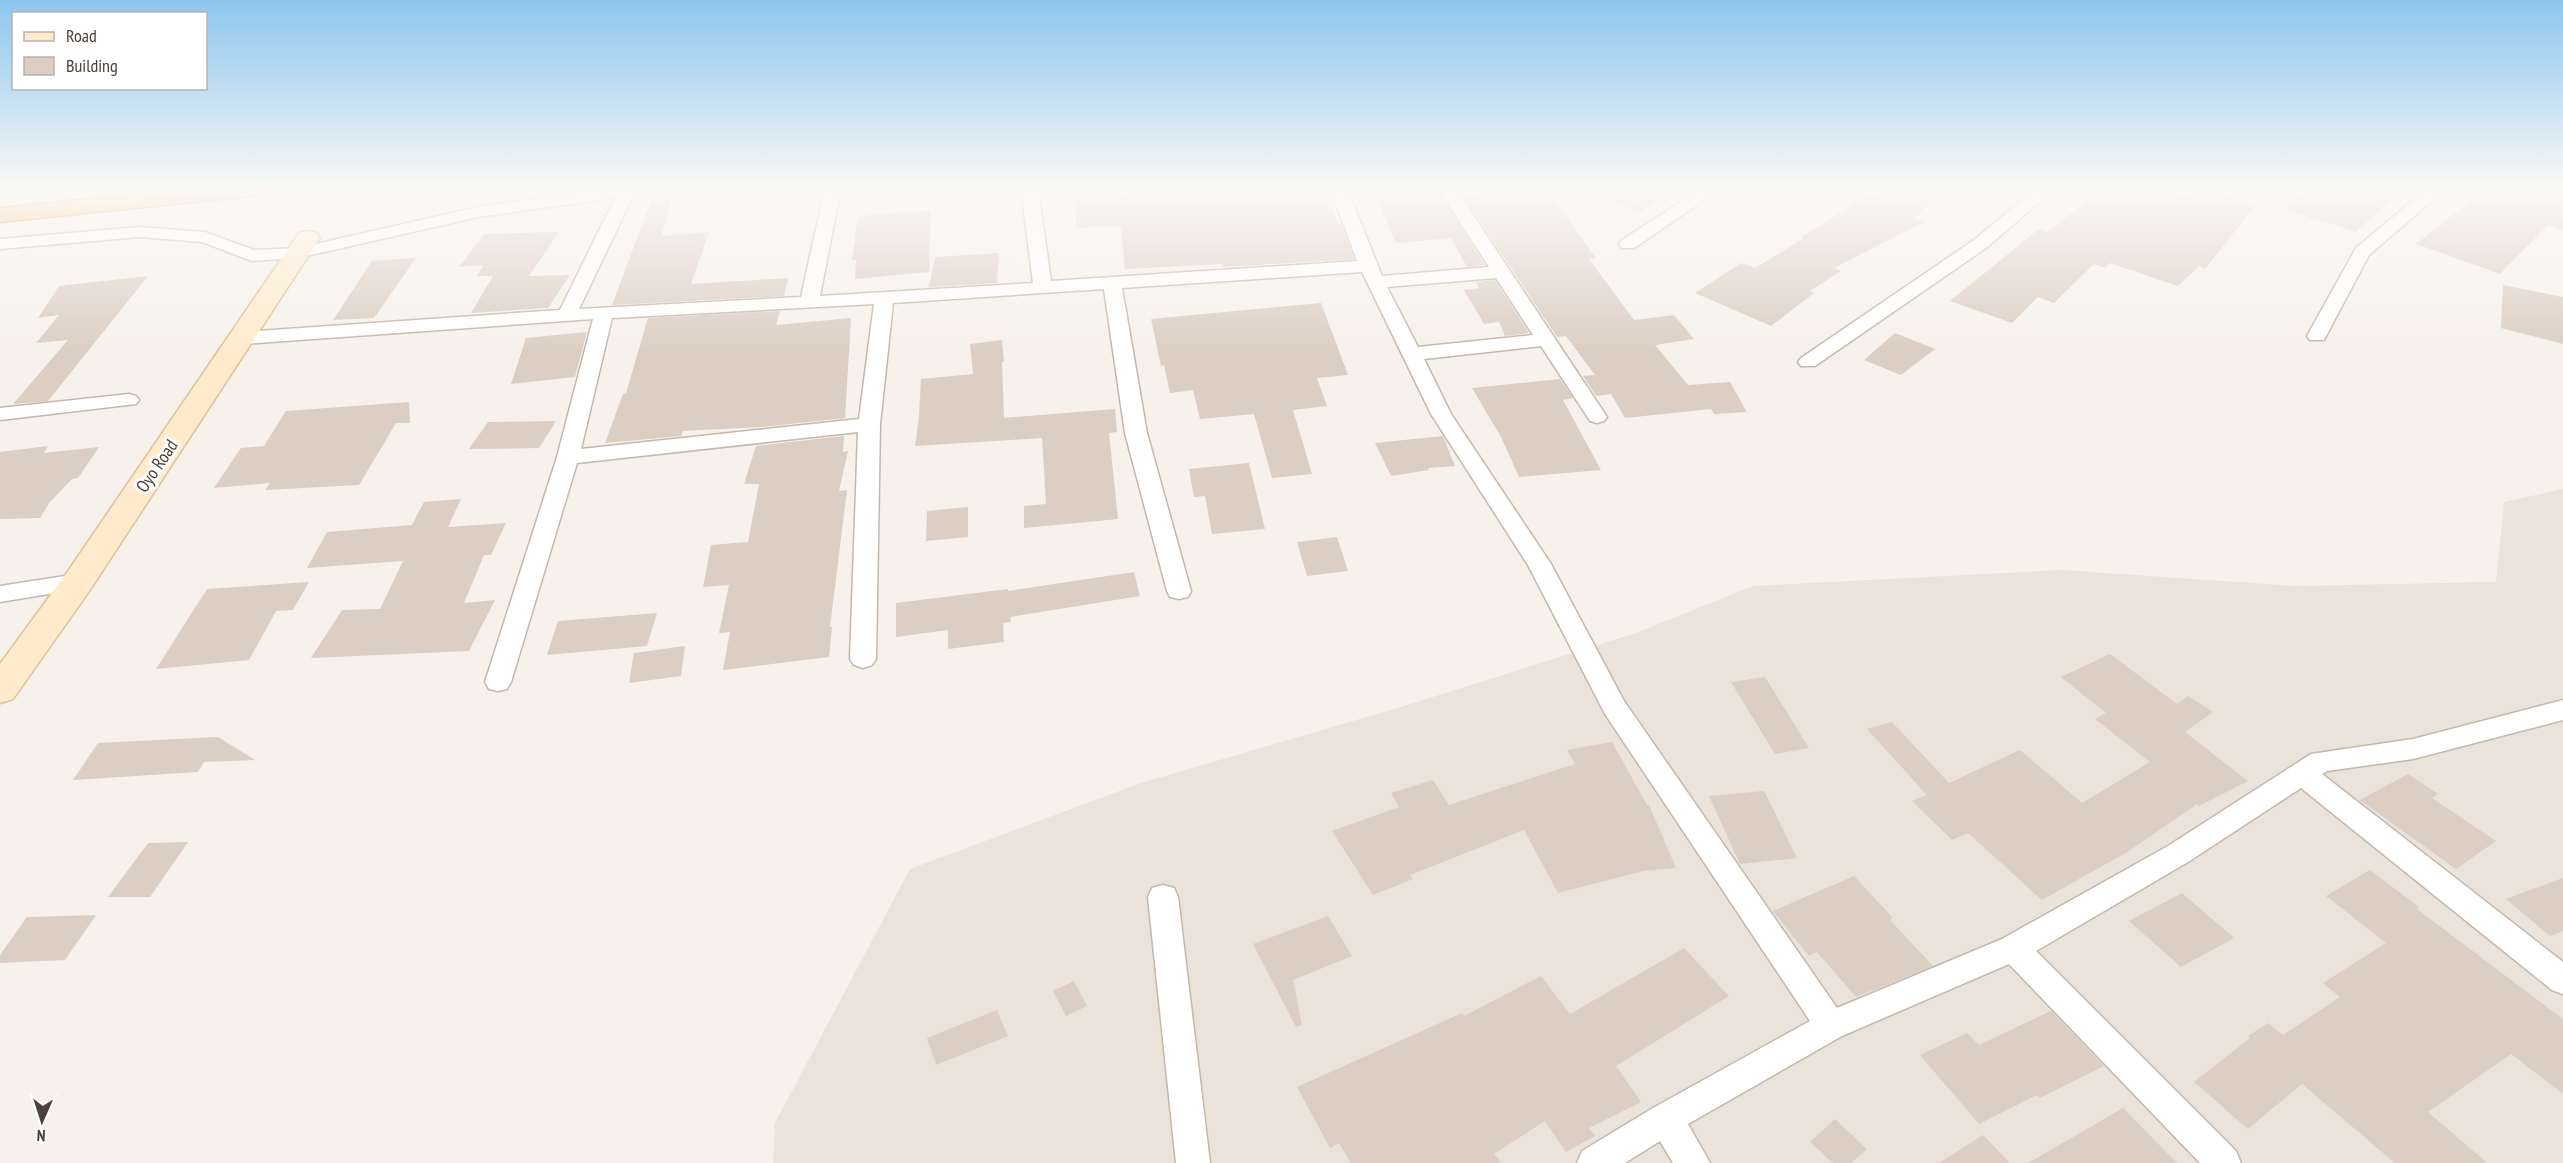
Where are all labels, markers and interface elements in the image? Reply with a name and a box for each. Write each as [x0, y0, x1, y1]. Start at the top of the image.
legend [12, 12, 207, 90]
text: Road [66, 24, 97, 47]
text: Building [66, 54, 118, 77]
street label: Oyo Road [131, 435, 183, 496]
north arrow [12, 1091, 72, 1151]
text: N [36, 1126, 46, 1146]

